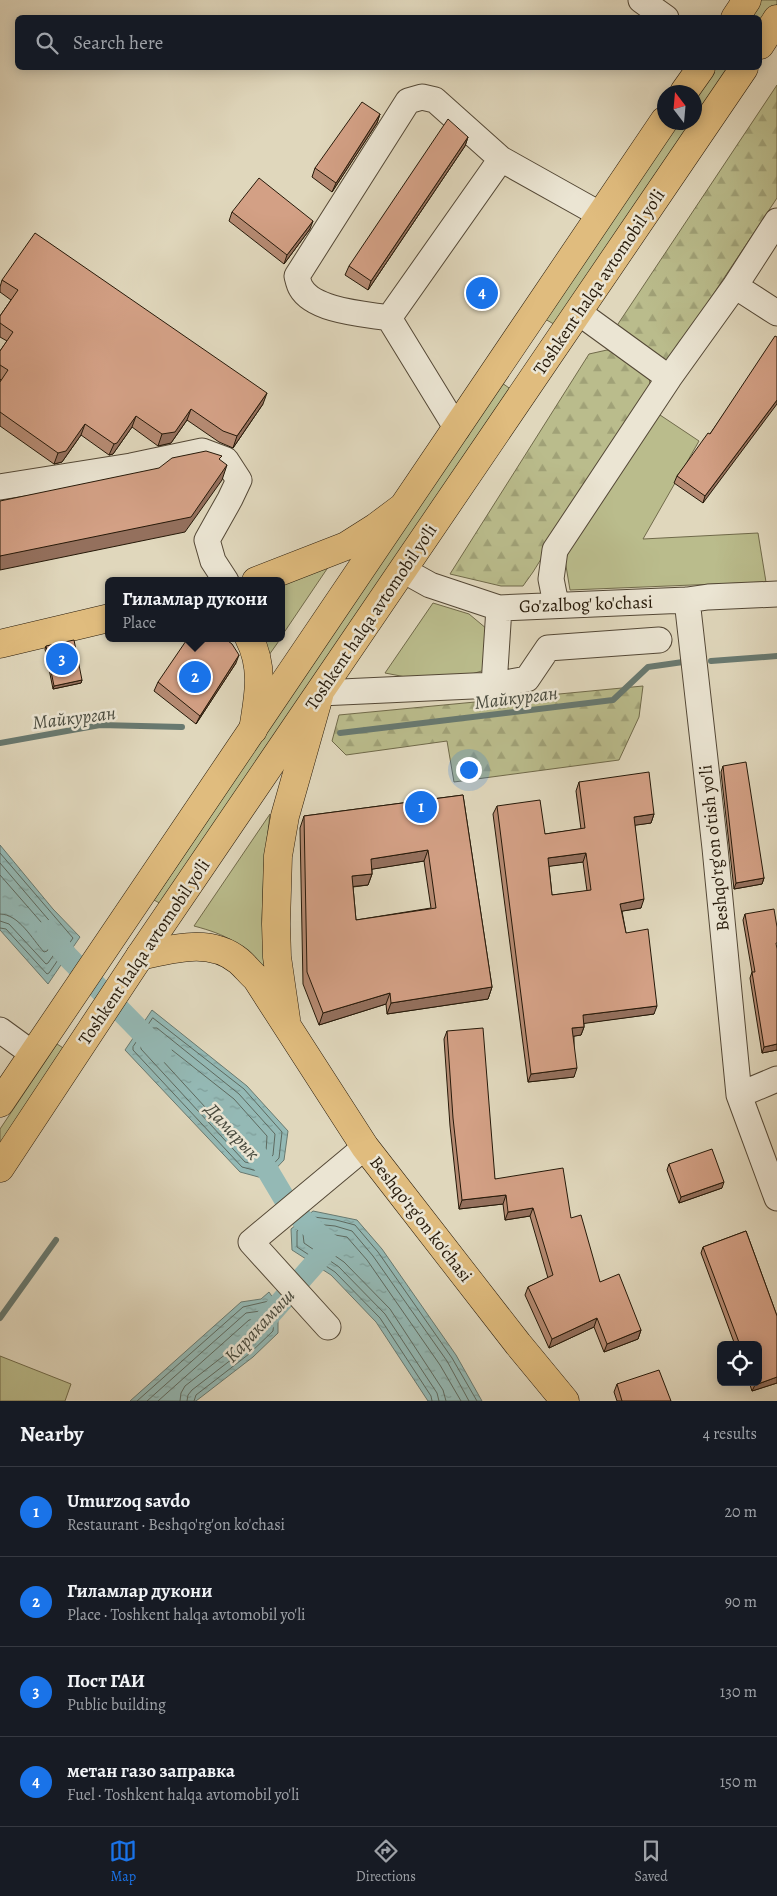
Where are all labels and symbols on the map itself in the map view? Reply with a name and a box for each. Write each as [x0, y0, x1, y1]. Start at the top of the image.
north arrow [657, 85, 702, 130]
street label: Toshkent halqa avtomobil yo'li [528, 184, 670, 380]
pin: 4 [466, 274, 498, 312]
street label: Toshkent halqa avtomobil yo'li [300, 519, 442, 715]
street label: Go'zalbog' ko'chasi [519, 590, 653, 618]
pin: 3 [46, 640, 78, 678]
pin: 2 [179, 658, 211, 696]
water label: Майкурган [473, 680, 560, 716]
water label: Майкурган [31, 700, 118, 736]
your location [456, 757, 482, 783]
street label: Beshqo'rg'on o'tish yo'li [693, 764, 735, 932]
pin: 1 [405, 788, 437, 826]
street label: Toshkent halqa avtomobil yo'li [73, 854, 215, 1050]
water label: Дамарык [198, 1096, 266, 1166]
street label: Beshqo'rg'on ko'chasi [364, 1151, 478, 1287]
water label: Каракамыш [219, 1283, 301, 1368]

